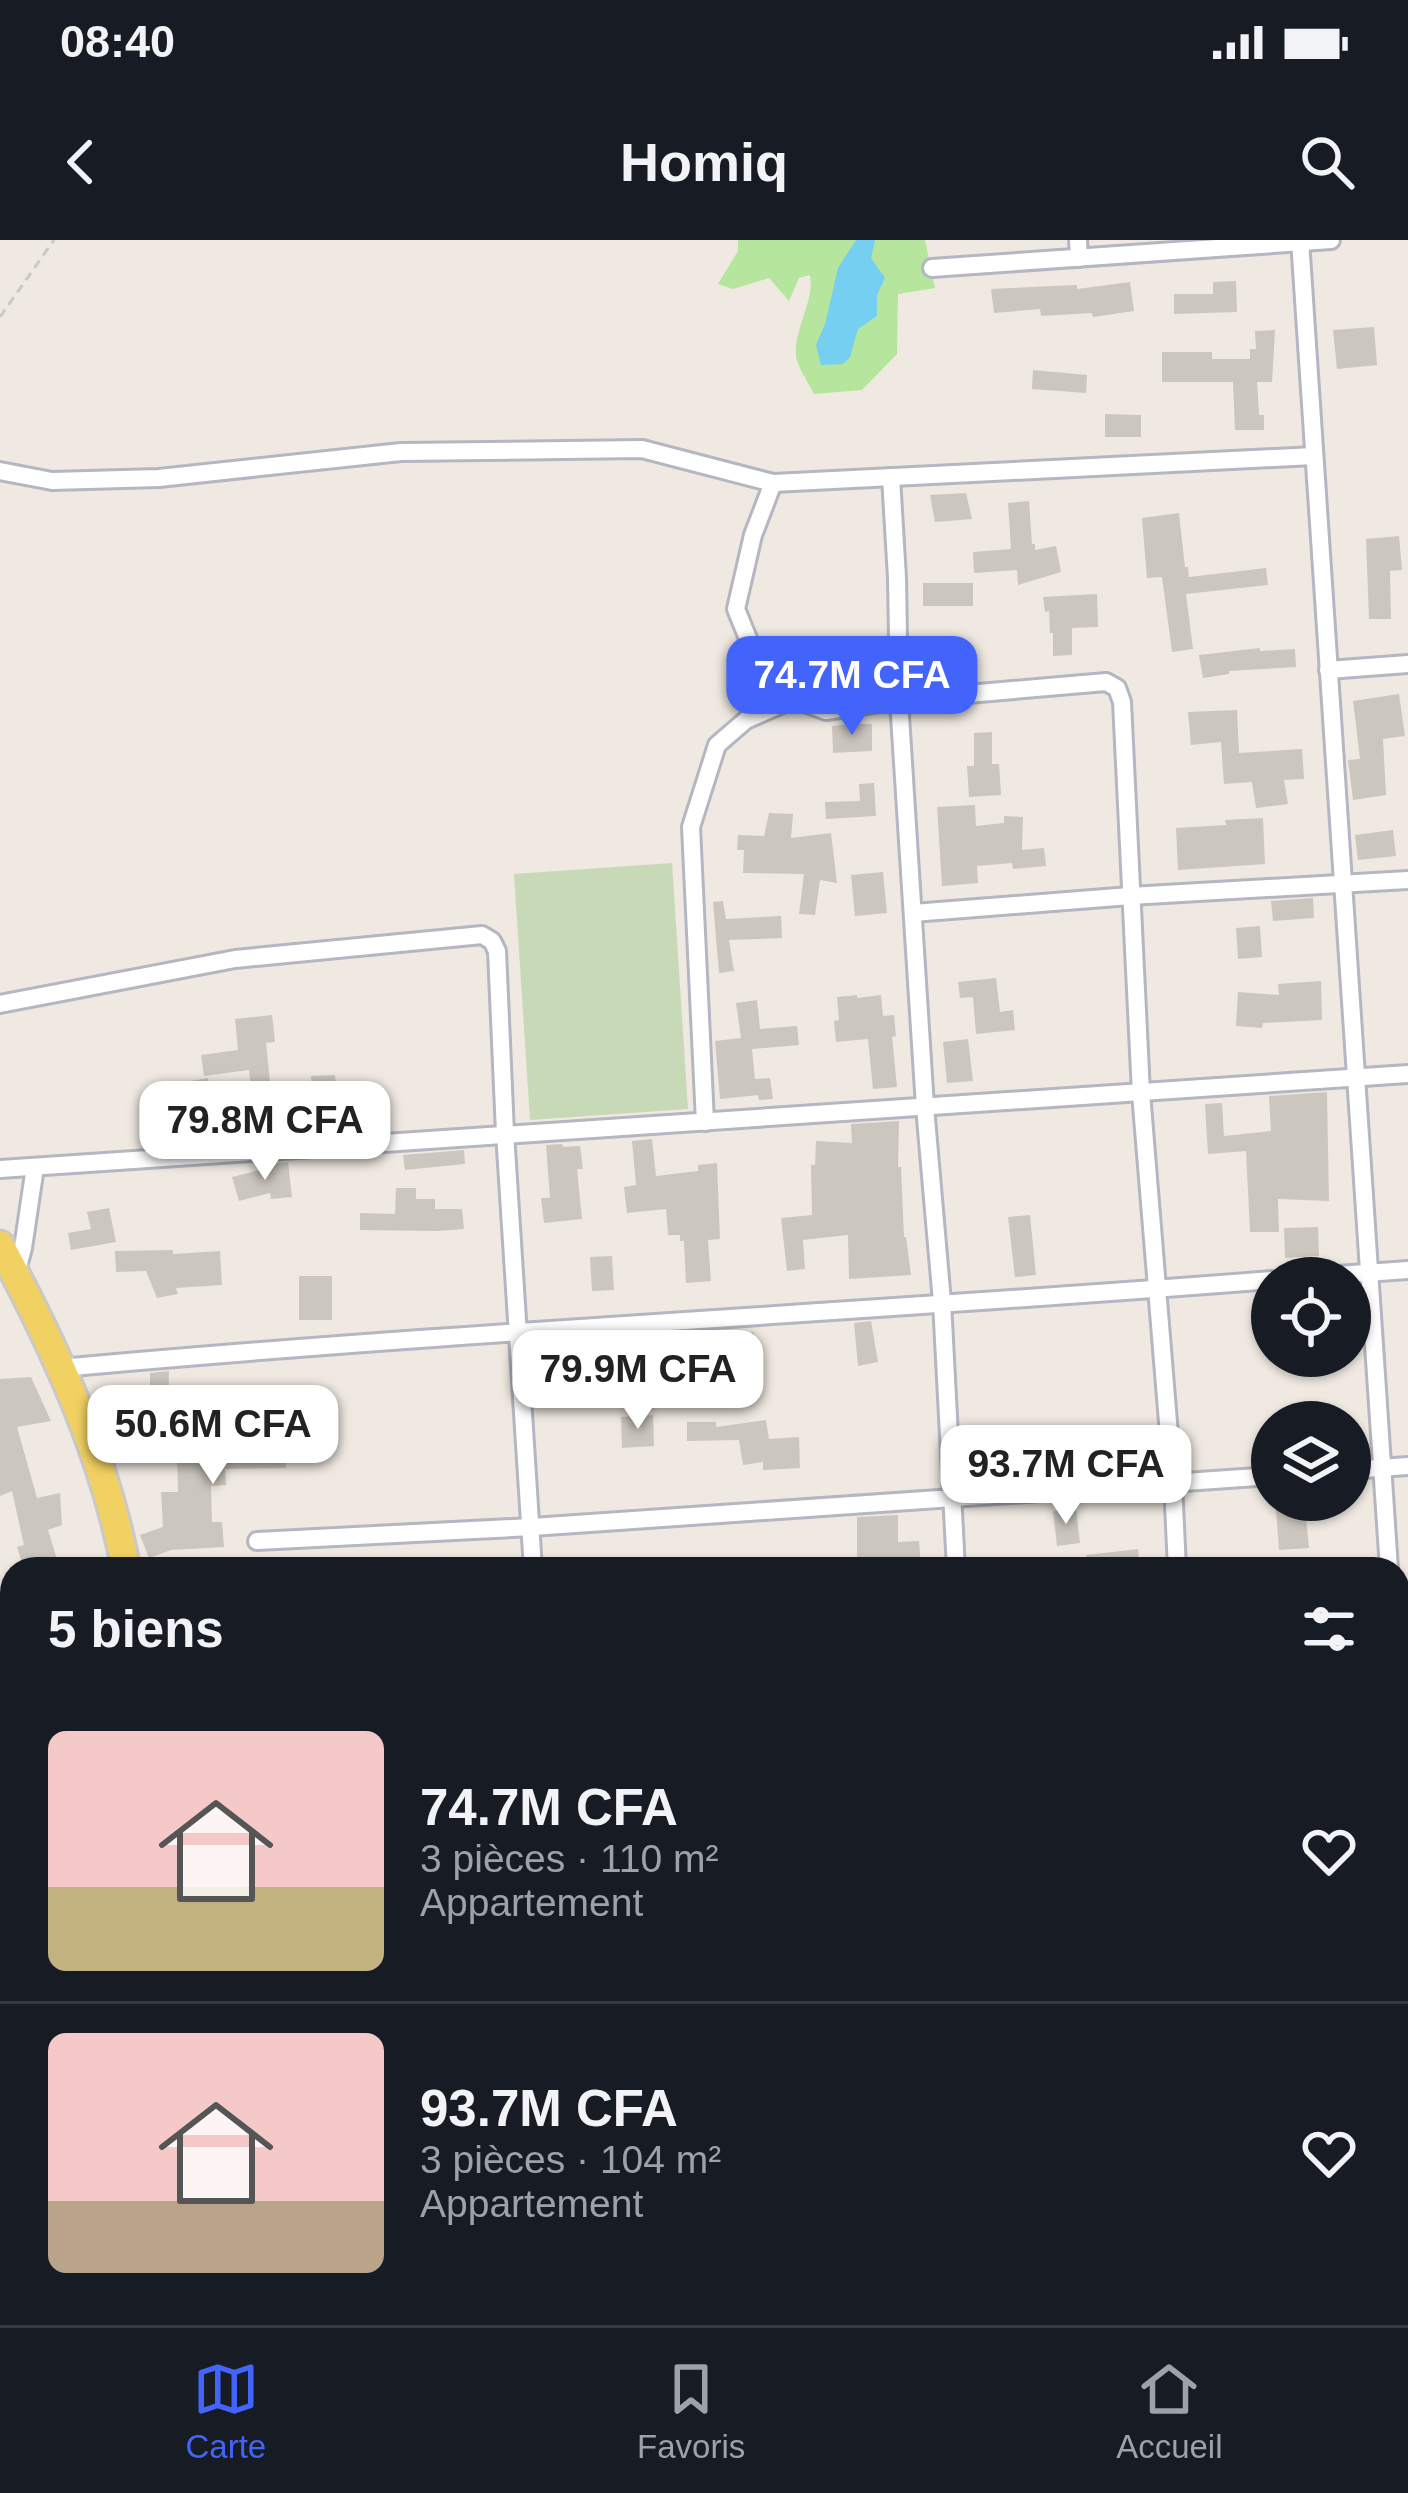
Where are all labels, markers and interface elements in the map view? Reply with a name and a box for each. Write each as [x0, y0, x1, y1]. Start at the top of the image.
text: 08:40 [60, 16, 175, 67]
icon: back [48, 129, 114, 195]
icon: search [1294, 129, 1360, 195]
text: Homiq [620, 132, 788, 192]
pin: 74.7M CFA [715, 636, 989, 738]
text: 74.7M CFA [753, 653, 951, 696]
pin: 79.8M CFA [128, 1081, 402, 1183]
text: 79.8M CFA [166, 1098, 364, 1141]
map controls [1251, 1257, 1371, 1521]
button: locate [1251, 1257, 1371, 1377]
pin: 79.9M CFA [501, 1330, 775, 1432]
text: 79.9M CFA [539, 1347, 737, 1390]
pin: 50.6M CFA [76, 1385, 350, 1487]
button: layers [1251, 1401, 1371, 1521]
text: 50.6M CFA [114, 1402, 312, 1445]
pin: 93.7M CFA [929, 1425, 1203, 1527]
text: 93.7M CFA [967, 1442, 1165, 1485]
icon: filters [1296, 1596, 1362, 1662]
text: 5 biens [48, 1601, 224, 1658]
icon: home [144, 1779, 288, 1923]
text: 74.7M CFA [420, 1779, 678, 1836]
icon: heart [1296, 1818, 1362, 1884]
text: 3 pièces · 110 m² [420, 1837, 718, 1880]
text: Appartement [420, 1881, 643, 1924]
text: 93.7M CFA [420, 2080, 678, 2137]
icon: home [144, 2081, 288, 2225]
icon: heart [1296, 2120, 1362, 2186]
text: 3 pièces · 104 m² [420, 2138, 721, 2181]
text: Appartement [420, 2182, 643, 2225]
tab: Carte [185, 2356, 266, 2466]
tab: Favoris [637, 2356, 745, 2466]
tab: Accueil [1116, 2356, 1223, 2466]

